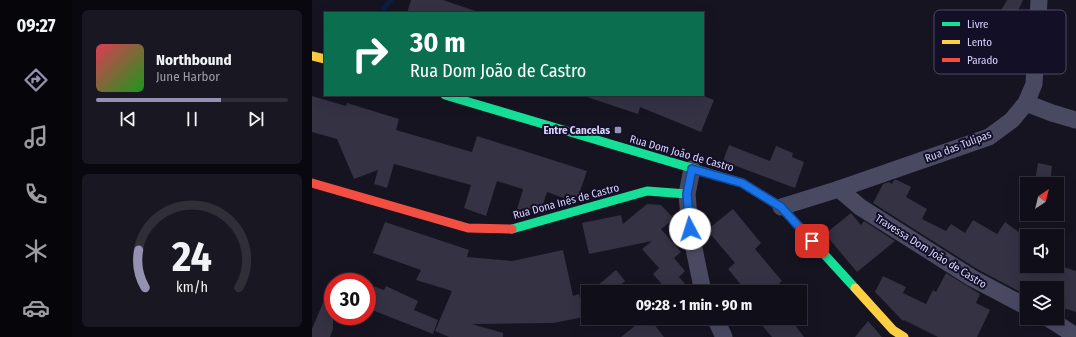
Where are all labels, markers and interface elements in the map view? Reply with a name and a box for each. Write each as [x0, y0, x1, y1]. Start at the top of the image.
legend [934, 10, 1066, 74]
text: 09:27 [16, 15, 56, 37]
text: Livre [967, 18, 989, 31]
text: 30 m [410, 26, 466, 59]
icon: right [344, 28, 396, 80]
text: Lento [967, 36, 992, 49]
text: Northbound [156, 51, 232, 69]
text: Parado [967, 54, 998, 67]
text: Rua Dom João de Castro [410, 60, 586, 82]
icon: directions [22, 66, 50, 94]
text: June Harbor [156, 69, 220, 84]
icon: previous [117, 108, 139, 130]
icon: pause [181, 108, 203, 130]
icon: next [245, 108, 267, 130]
icon: music [22, 123, 50, 151]
place label: Entre Cancelas [543, 124, 610, 137]
marker: Entre Cancelas [613, 125, 623, 135]
street label: Rua das Tulipas [923, 128, 993, 165]
street label: Rua Dom João de Castro [628, 132, 736, 175]
north arrow [1020, 177, 1064, 221]
map controls [1020, 177, 1064, 325]
icon: phone [22, 180, 50, 208]
street label: Rua Dona Inês de Castro [512, 181, 621, 222]
position arrow [669, 208, 711, 250]
street label: Travessa Dom João de Castro [873, 212, 989, 291]
pin [795, 224, 829, 258]
button: sound [1020, 229, 1064, 273]
icon: arrive [801, 230, 823, 252]
text: 24 [171, 232, 212, 282]
icon: climate [22, 237, 50, 265]
speed limit sign: 30 [324, 273, 376, 325]
text: km/h [176, 279, 208, 296]
button: layers [1020, 281, 1064, 325]
icon: car [22, 294, 50, 322]
text: 09:28 · 1 min · 90 m [636, 296, 752, 314]

